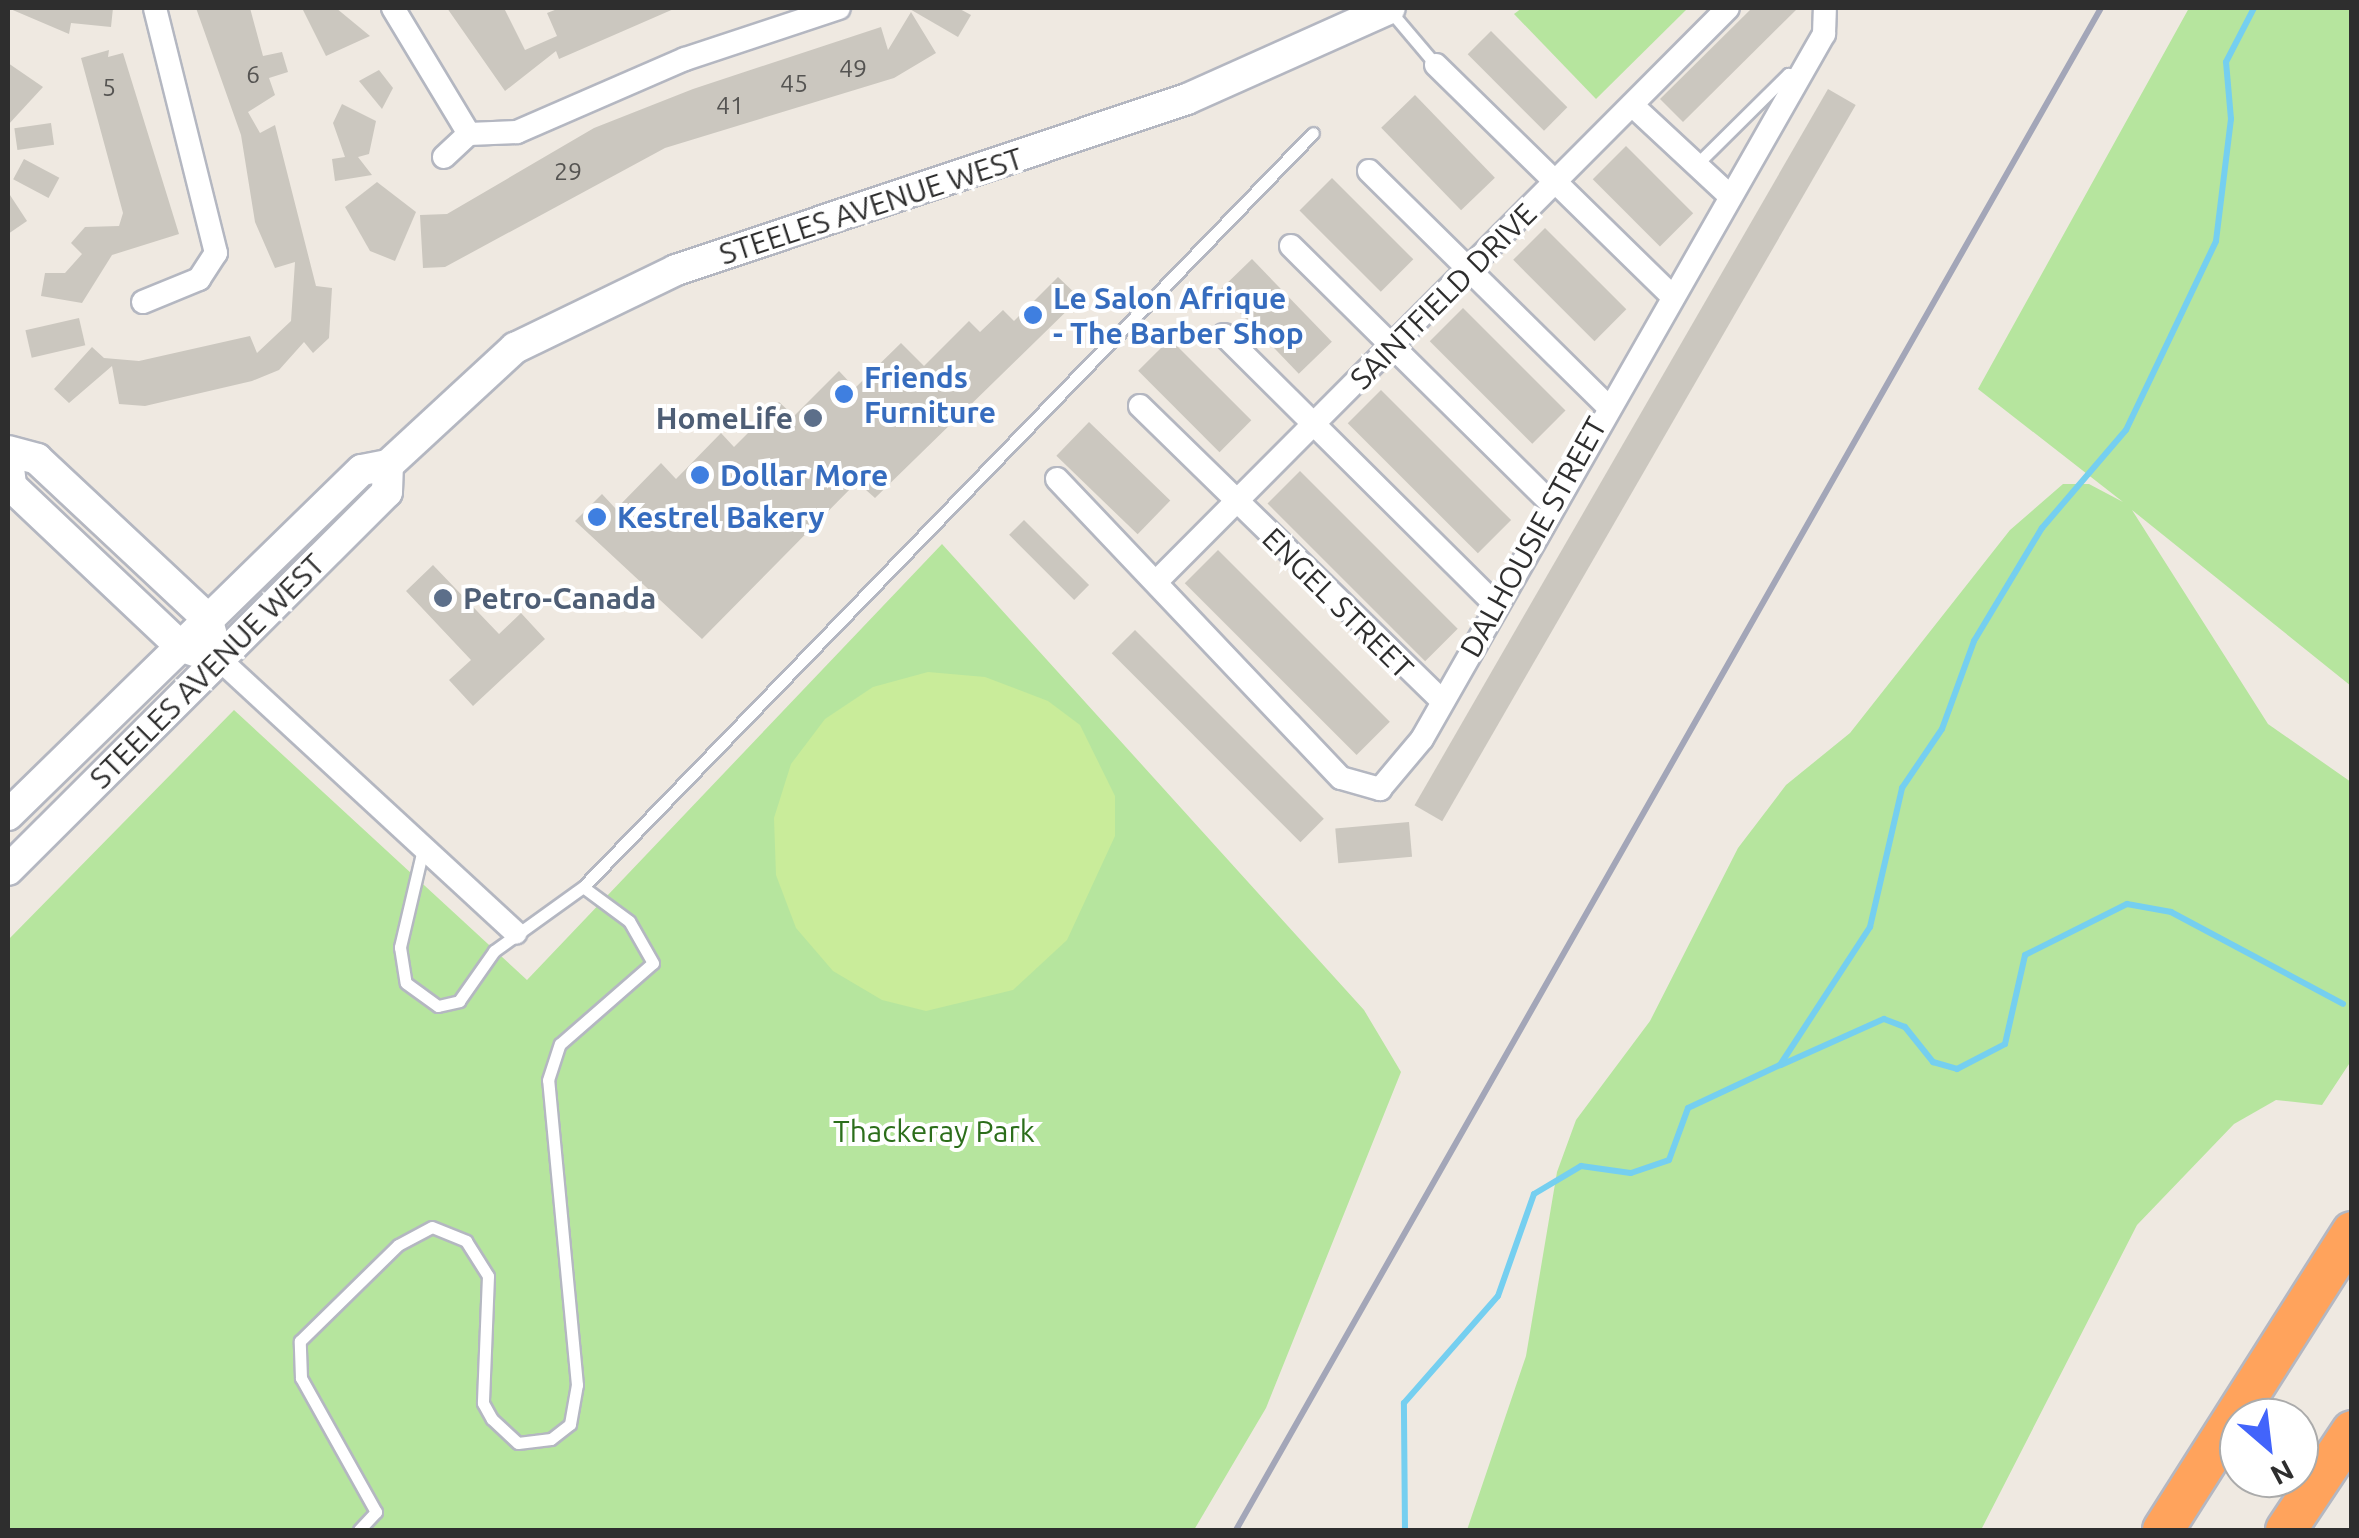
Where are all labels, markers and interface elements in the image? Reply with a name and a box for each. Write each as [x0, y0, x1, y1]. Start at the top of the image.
house number: 49 [839, 53, 867, 83]
house number: 6 [246, 59, 260, 89]
house number: 45 [780, 68, 808, 98]
house number: 5 [102, 72, 116, 102]
house number: 41 [716, 90, 744, 120]
street label: STEELES AVENUE WEST [715, 140, 1027, 272]
house number: 29 [554, 156, 582, 186]
street label: SAINTFIELD DRIVE [1343, 196, 1543, 396]
place label: Le Salon Afrique - The Barber Shop [1053, 280, 1304, 350]
marker: Le Salon Afrique - The Barber Shop [1022, 304, 1044, 326]
place label: Friends Furniture [864, 359, 996, 430]
marker: Friends Furniture [833, 383, 855, 405]
place label: HomeLife [656, 400, 793, 436]
marker: HomeLife [802, 407, 824, 429]
street label: DALHOUSIE STREET [1452, 411, 1614, 663]
place label: Dollar More [720, 457, 888, 493]
marker: Dollar More [689, 464, 711, 486]
place label: Kestrel Bakery [617, 499, 824, 535]
marker: Kestrel Bakery [586, 506, 608, 528]
street label: ENGEL STREET [1255, 520, 1421, 686]
street label: STEELES AVENUE WEST [82, 546, 332, 796]
place label: Petro-Canada [463, 580, 656, 616]
marker: Petro-Canada [432, 587, 454, 609]
park label: Thackeray Park [833, 1113, 1035, 1149]
north arrow [2219, 1398, 2319, 1498]
text: N [2266, 1455, 2299, 1492]

